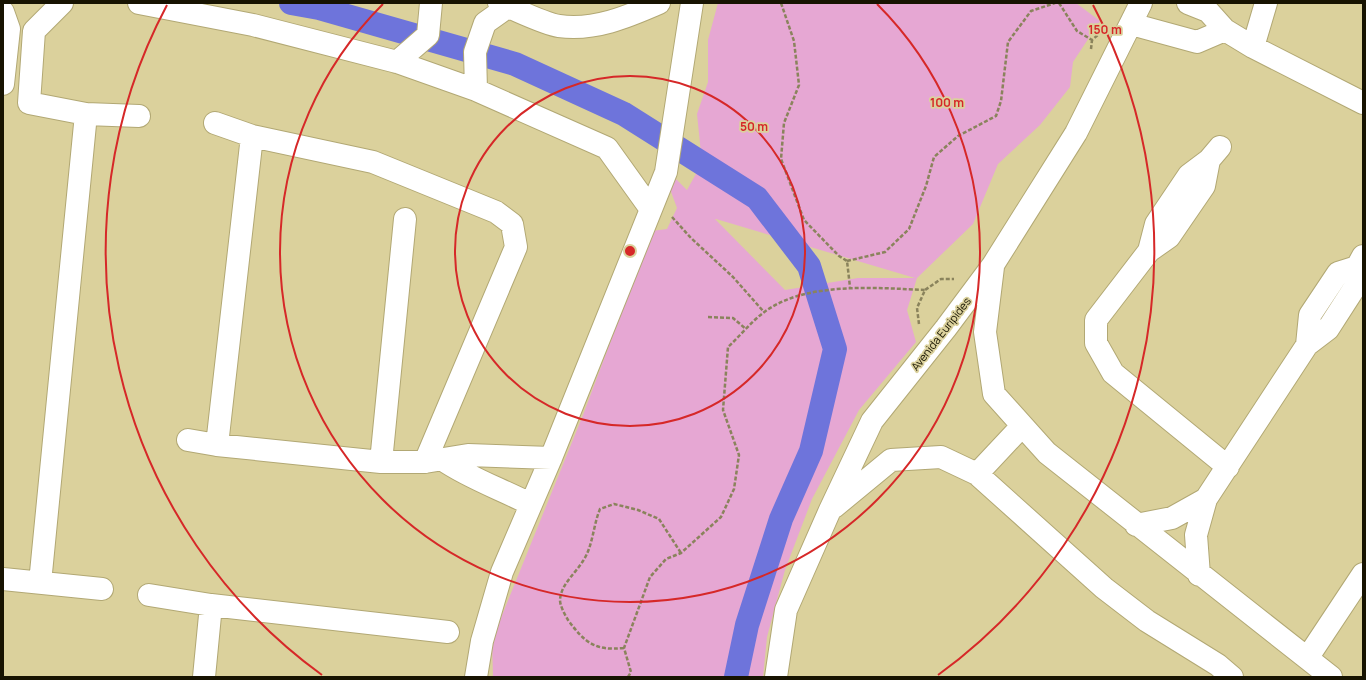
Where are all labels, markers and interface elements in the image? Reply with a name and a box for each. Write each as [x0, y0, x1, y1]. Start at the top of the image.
text: 150 m [1088, 21, 1122, 38]
text: 100 m [930, 94, 964, 111]
text: 50 m [740, 118, 768, 135]
centre of rings [623, 244, 637, 258]
street label: Avenida Euripides [907, 294, 974, 373]

